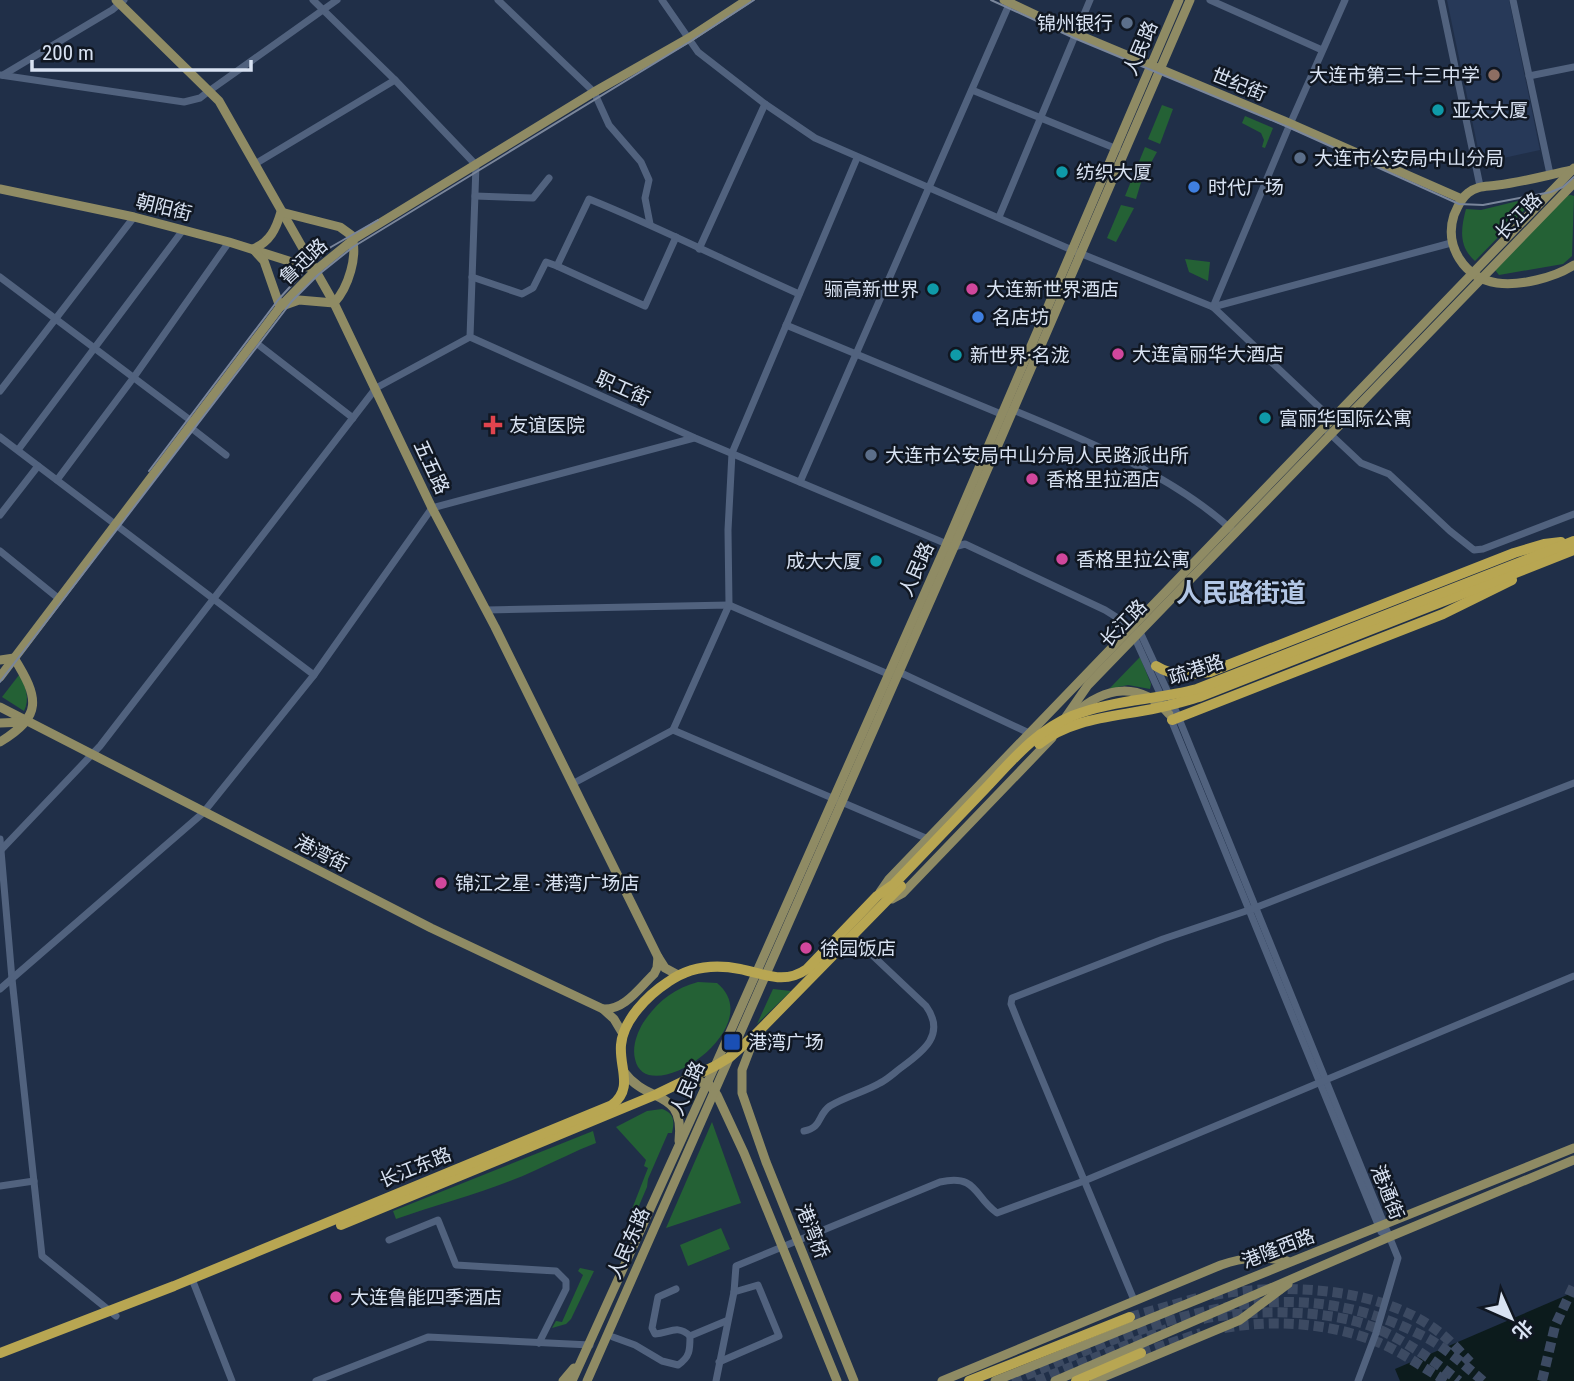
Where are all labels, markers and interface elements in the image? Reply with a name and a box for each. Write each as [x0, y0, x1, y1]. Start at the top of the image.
place label: 锦州银行 [1037, 12, 1113, 35]
marker: 锦州银行 [1119, 15, 1135, 31]
street label: 人民路 [1119, 17, 1162, 79]
scale bar [32, 28, 250, 72]
text: 200 m [42, 41, 94, 65]
street label: 世纪街 [1208, 63, 1270, 106]
place label: 大连市第三十三中学 [1309, 64, 1480, 87]
marker: 大连市第三十三中学 [1486, 67, 1502, 83]
place label: 亚太大厦 [1452, 99, 1528, 122]
marker: 亚太大厦 [1430, 102, 1446, 118]
place label: 大连市公安局中山分局 [1314, 147, 1504, 170]
marker: 大连市公安局中山分局 [1292, 150, 1308, 166]
place label: 纺织大厦 [1076, 161, 1152, 184]
marker: 纺织大厦 [1054, 164, 1070, 180]
place label: 时代广场 [1208, 176, 1284, 199]
marker: 时代广场 [1186, 179, 1202, 195]
street label: 长江路 [1490, 188, 1546, 245]
street label: 朝阳街 [133, 189, 194, 226]
street label: 鲁迅路 [275, 234, 332, 289]
place label: 骊高新世界 [824, 278, 919, 301]
place label: 大连新世界酒店 [986, 278, 1119, 301]
marker: 骊高新世界 [925, 281, 941, 297]
marker: 大连新世界酒店 [964, 281, 980, 297]
place label: 名店坊 [992, 306, 1049, 329]
marker: 名店坊 [970, 309, 986, 325]
place label: 大连富丽华大酒店 [1132, 343, 1284, 366]
place label: 新世界·名泷 [970, 344, 1070, 367]
marker: 大连富丽华大酒店 [1110, 346, 1126, 362]
marker: 新世界·名泷 [948, 347, 964, 363]
street label: 职工街 [592, 366, 654, 411]
place label: 富丽华国际公寓 [1279, 407, 1412, 430]
marker: 富丽华国际公寓 [1257, 410, 1273, 426]
place label: 友谊医院 [509, 414, 585, 437]
marker: 友谊医院 [483, 415, 503, 435]
street label: 五五路 [409, 437, 454, 498]
place label: 大连市公安局中山分局人民路派出所 [885, 444, 1189, 467]
marker: 大连市公安局中山分局人民路派出所 [863, 447, 879, 463]
place label: 香格里拉酒店 [1046, 468, 1160, 491]
marker: 香格里拉酒店 [1024, 471, 1040, 487]
street label: 人民路 [894, 538, 939, 600]
place label: 香格里拉公寓 [1076, 548, 1190, 571]
place label: 成大大厦 [786, 550, 862, 573]
marker: 香格里拉公寓 [1054, 551, 1070, 567]
marker: 成大大厦 [868, 553, 884, 569]
district label: 人民路街道 [1176, 578, 1306, 608]
street label: 长江路 [1095, 595, 1151, 652]
street label: 疏港路 [1165, 650, 1227, 689]
street label: 港湾街 [291, 830, 352, 877]
place label: 锦江之星 - 港湾广场店 [455, 872, 639, 895]
marker: 锦江之星 - 港湾广场店 [433, 875, 449, 891]
place label: 徐园饭店 [820, 937, 896, 960]
marker: 徐园饭店 [798, 940, 814, 956]
place label: 港湾广场 [748, 1031, 824, 1054]
marker: 港湾广场 [722, 1032, 742, 1052]
street label: 人民路 [665, 1057, 710, 1119]
street label: 长江东路 [376, 1143, 455, 1192]
street label: 港通街 [1366, 1161, 1409, 1223]
street label: 港湾桥 [791, 1200, 834, 1262]
street label: 人民东路 [602, 1204, 654, 1283]
street label: 港隆西路 [1239, 1224, 1318, 1273]
north arrow [1476, 1283, 1546, 1353]
place label: 大连鲁能四季酒店 [350, 1286, 502, 1309]
marker: 大连鲁能四季酒店 [328, 1289, 344, 1305]
text: 北 [1508, 1315, 1538, 1345]

